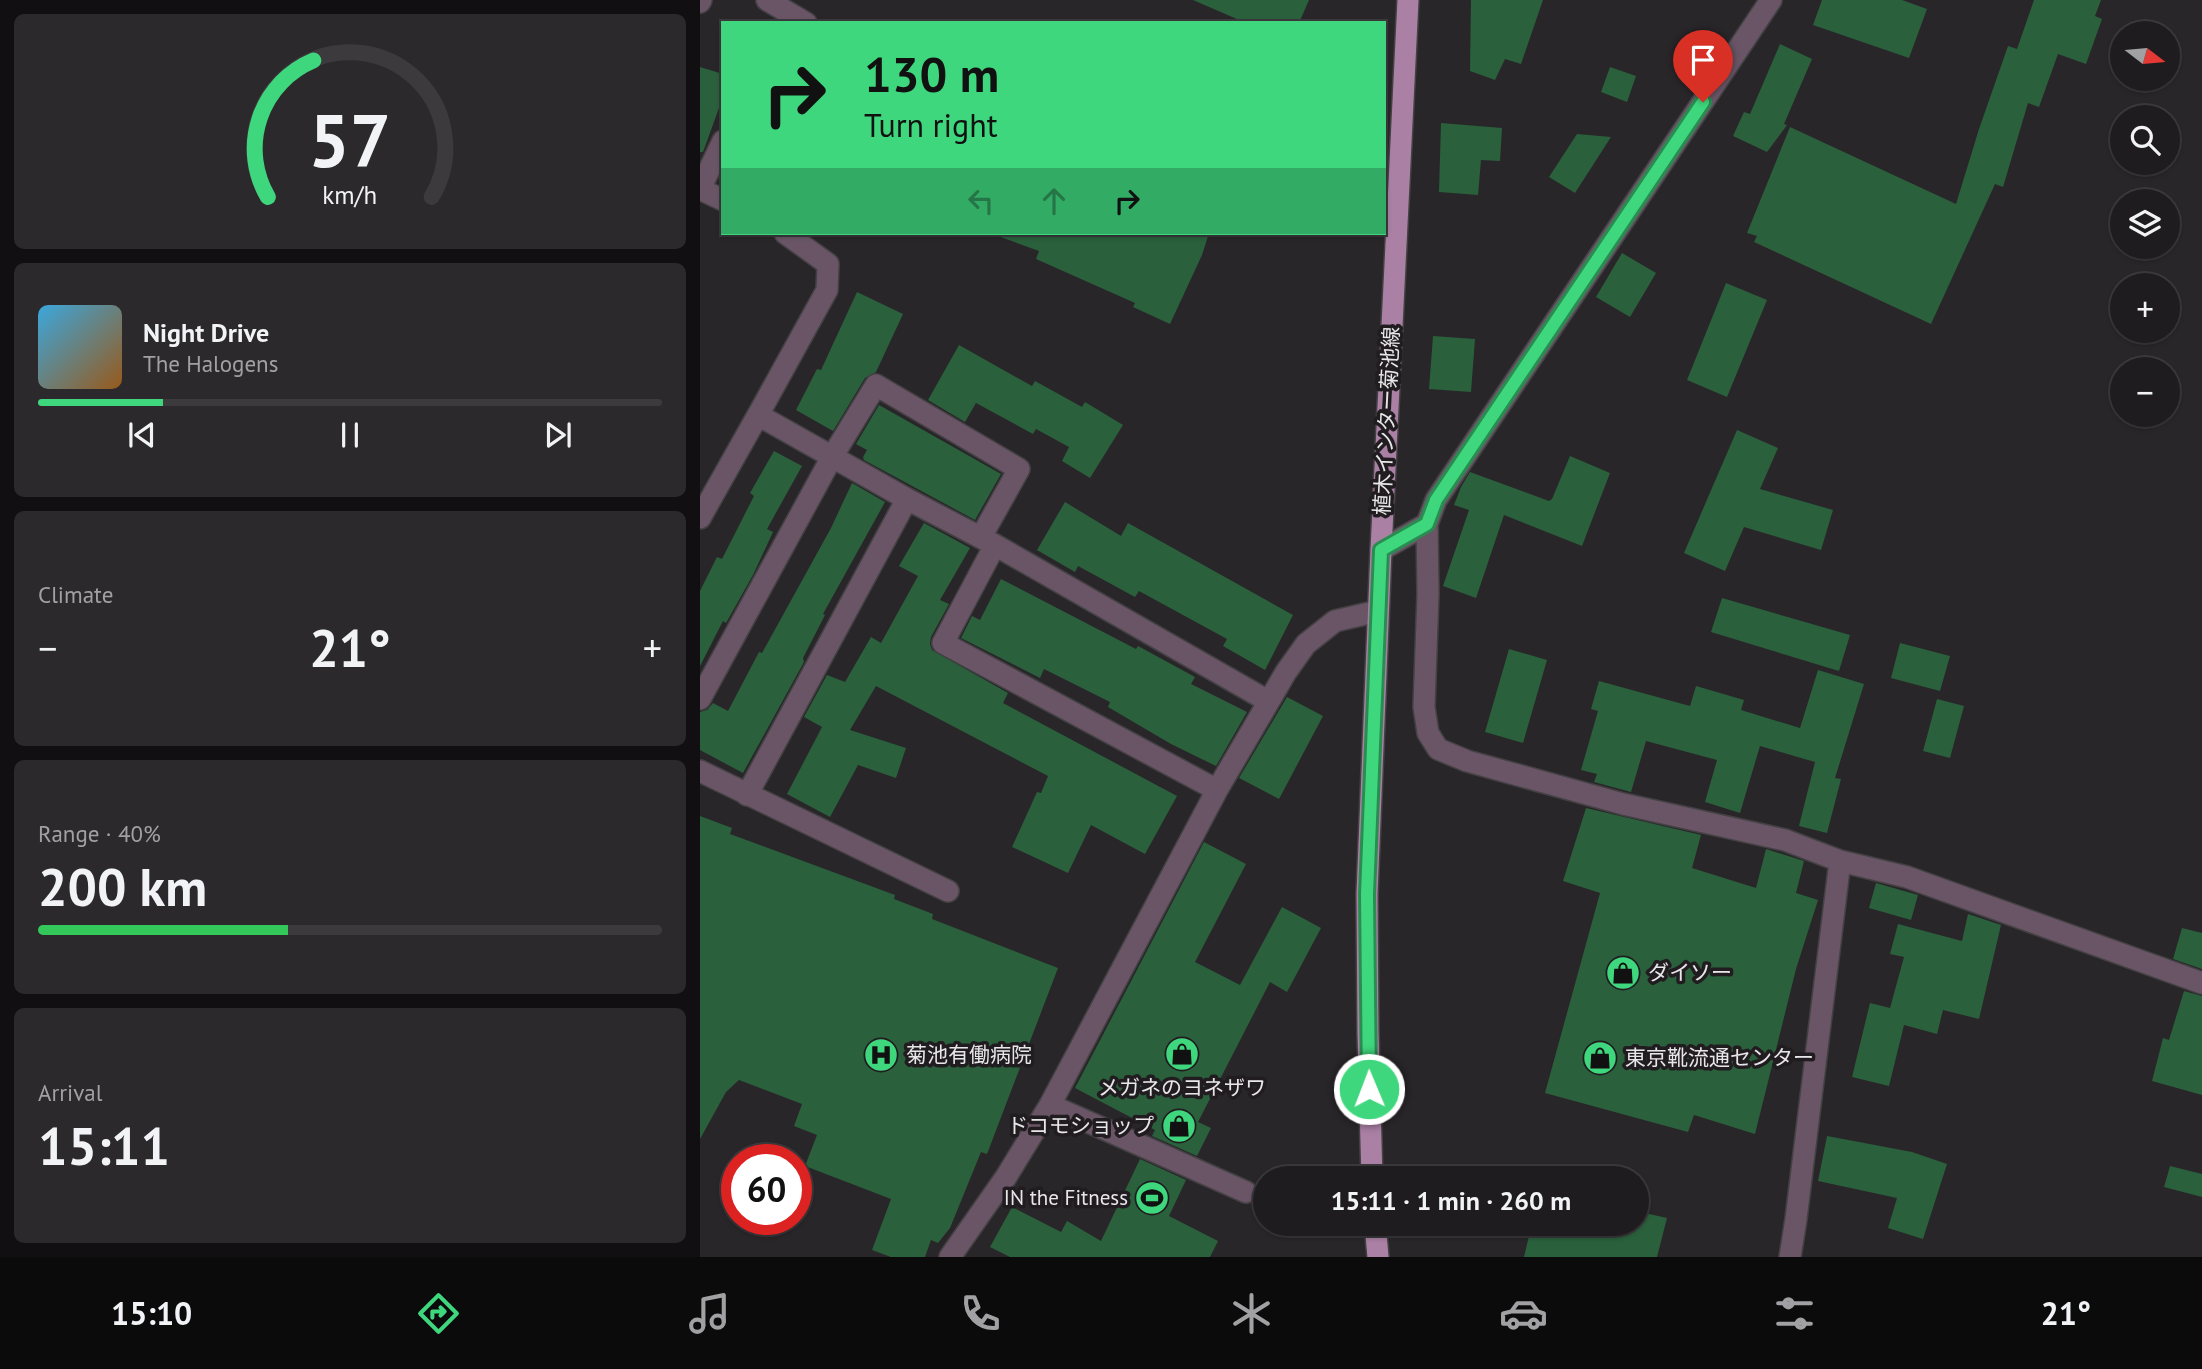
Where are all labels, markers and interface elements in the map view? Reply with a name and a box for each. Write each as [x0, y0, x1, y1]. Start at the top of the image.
north arrow [2110, 21, 2180, 91]
map controls [2110, 21, 2180, 427]
pin [1673, 30, 1733, 102]
icon: arrive [1684, 41, 1722, 79]
text: 130 m [864, 42, 999, 106]
icon: right [749, 49, 840, 140]
text: 57 [309, 94, 391, 188]
text: Turn right [864, 104, 998, 146]
button: search [2110, 105, 2180, 175]
text: km/h [323, 179, 377, 211]
icon: left [962, 182, 1000, 220]
icon: ahead [1035, 182, 1073, 220]
icon: right [1108, 182, 1146, 220]
button: layers [2110, 189, 2180, 259]
button: + [2110, 273, 2180, 343]
text: Night Drive [143, 316, 269, 349]
street label: 植木インター菊池線 [1368, 326, 1405, 516]
text: The Halogens [143, 349, 278, 378]
button: − [2110, 357, 2180, 427]
icon: previous [123, 416, 161, 454]
icon: pause [331, 416, 369, 454]
icon: next [539, 416, 577, 454]
text: Climate [38, 580, 113, 609]
text: 21° [309, 614, 391, 681]
text: − [38, 623, 57, 672]
text: + [643, 623, 662, 672]
text: Range · 40% [38, 819, 161, 848]
text: 200 km [38, 853, 207, 920]
shop icon: ダイソー [1604, 954, 1642, 992]
place label: ダイソー [1648, 959, 1732, 986]
shop icon: メガネのヨネザワ [1163, 1035, 1201, 1073]
hospital icon: 菊池有働病院 [862, 1036, 900, 1074]
shop icon: 東京靴流通センター [1581, 1039, 1619, 1077]
place label: 菊池有働病院 [906, 1041, 1032, 1068]
place label: 東京靴流通センター [1625, 1044, 1814, 1071]
position arrow [1332, 1052, 1406, 1126]
place label: メガネのヨネザワ [1098, 1074, 1266, 1101]
text: Arrival [38, 1078, 102, 1107]
shop icon: ドコモショップ [1160, 1107, 1198, 1145]
text: 15:11 [38, 1112, 170, 1179]
place label: ドコモショップ [1007, 1112, 1154, 1139]
speed limit sign: 60 [721, 1144, 812, 1235]
sports icon: IN the Fitness [1133, 1179, 1171, 1217]
place label: IN the Fitness [1004, 1184, 1128, 1211]
text: 15:11 · 1 min · 260 m [1331, 1184, 1571, 1217]
icon: directions [414, 1289, 463, 1338]
icon: music [685, 1289, 734, 1338]
icon: phone [956, 1289, 1005, 1338]
icon: climate [1227, 1289, 1276, 1338]
icon: car [1499, 1289, 1548, 1338]
icon: filters [1770, 1289, 1819, 1338]
text: 15:10 [111, 1292, 192, 1334]
text: 21° [2041, 1292, 2091, 1334]

